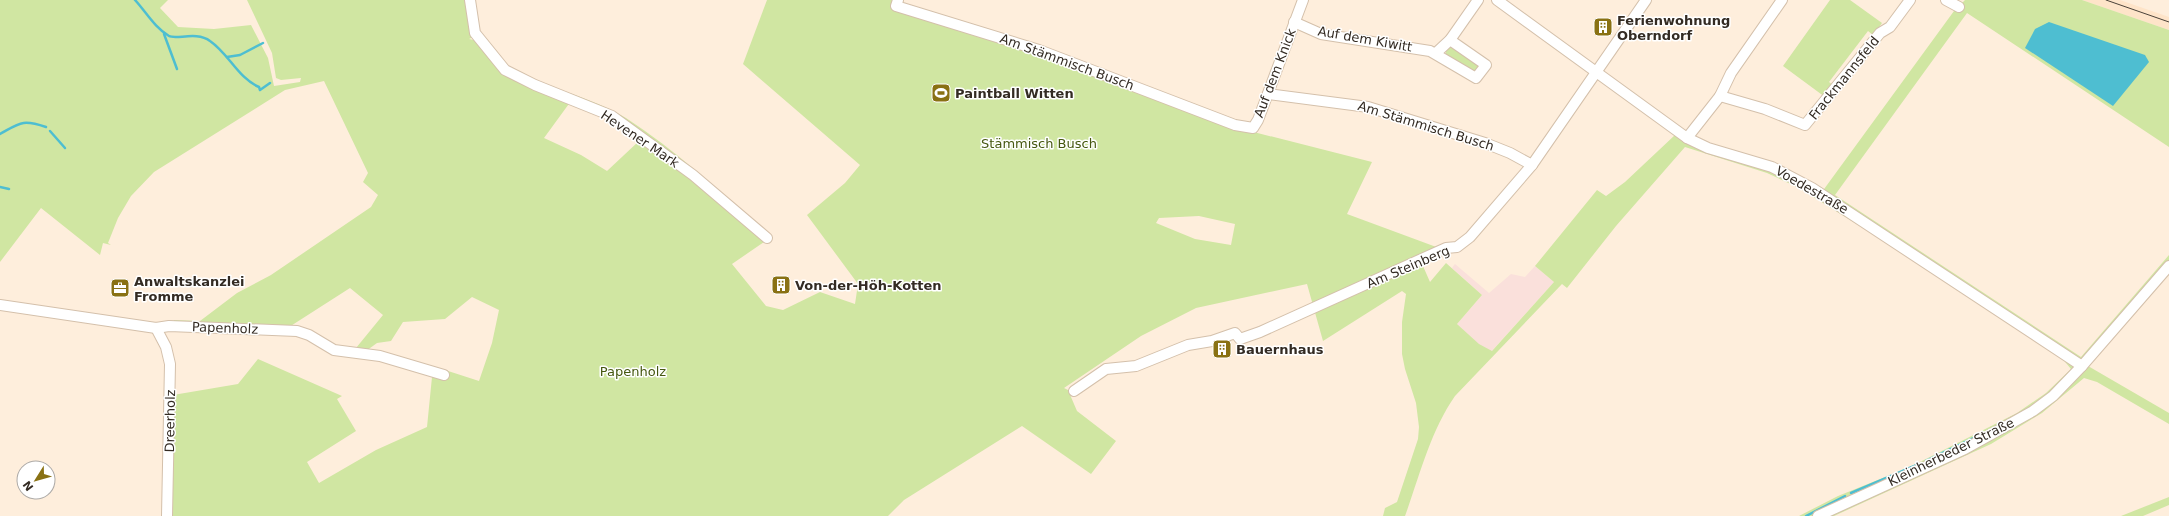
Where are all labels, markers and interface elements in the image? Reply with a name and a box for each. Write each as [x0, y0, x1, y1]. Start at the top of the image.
place label: Ferienwohnung Oberndorf [1617, 13, 1730, 43]
building icon: Ferienwohnung Oberndorf [1592, 16, 1614, 38]
street label: Auf dem Kiwitt [1317, 23, 1413, 55]
street label: Auf dem Knick [1251, 26, 1299, 120]
street label: Am Stämmisch Busch [998, 31, 1136, 93]
street label: Frackmannsfeld [1806, 33, 1882, 123]
sports icon: Paintball Witten [930, 82, 952, 104]
place label: Paintball Witten [955, 86, 1074, 101]
street label: Am Stämmisch Busch [1356, 98, 1496, 154]
street label: Hevener Mark [598, 107, 682, 171]
park label: Stämmisch Busch [981, 136, 1097, 151]
street label: Voedestraße [1773, 163, 1851, 217]
street label: Am Steinberg [1364, 243, 1452, 291]
place label: Anwaltskanzlei Fromme [134, 274, 244, 304]
building icon: Von-der-Höh-Kotten [770, 274, 792, 296]
office icon: Anwaltskanzlei Fromme [109, 277, 131, 299]
place label: Von-der-Höh-Kotten [795, 278, 942, 293]
street label: Papenholz [192, 319, 259, 337]
building icon: Bauernhaus [1211, 338, 1233, 360]
place label: Bauernhaus [1236, 342, 1324, 357]
park label: Papenholz [600, 364, 666, 379]
street label: Dreerholz [162, 389, 178, 453]
street label: Kleinherbeder Straße [1886, 415, 2016, 489]
north arrow [16, 460, 56, 500]
text: N [20, 478, 36, 493]

